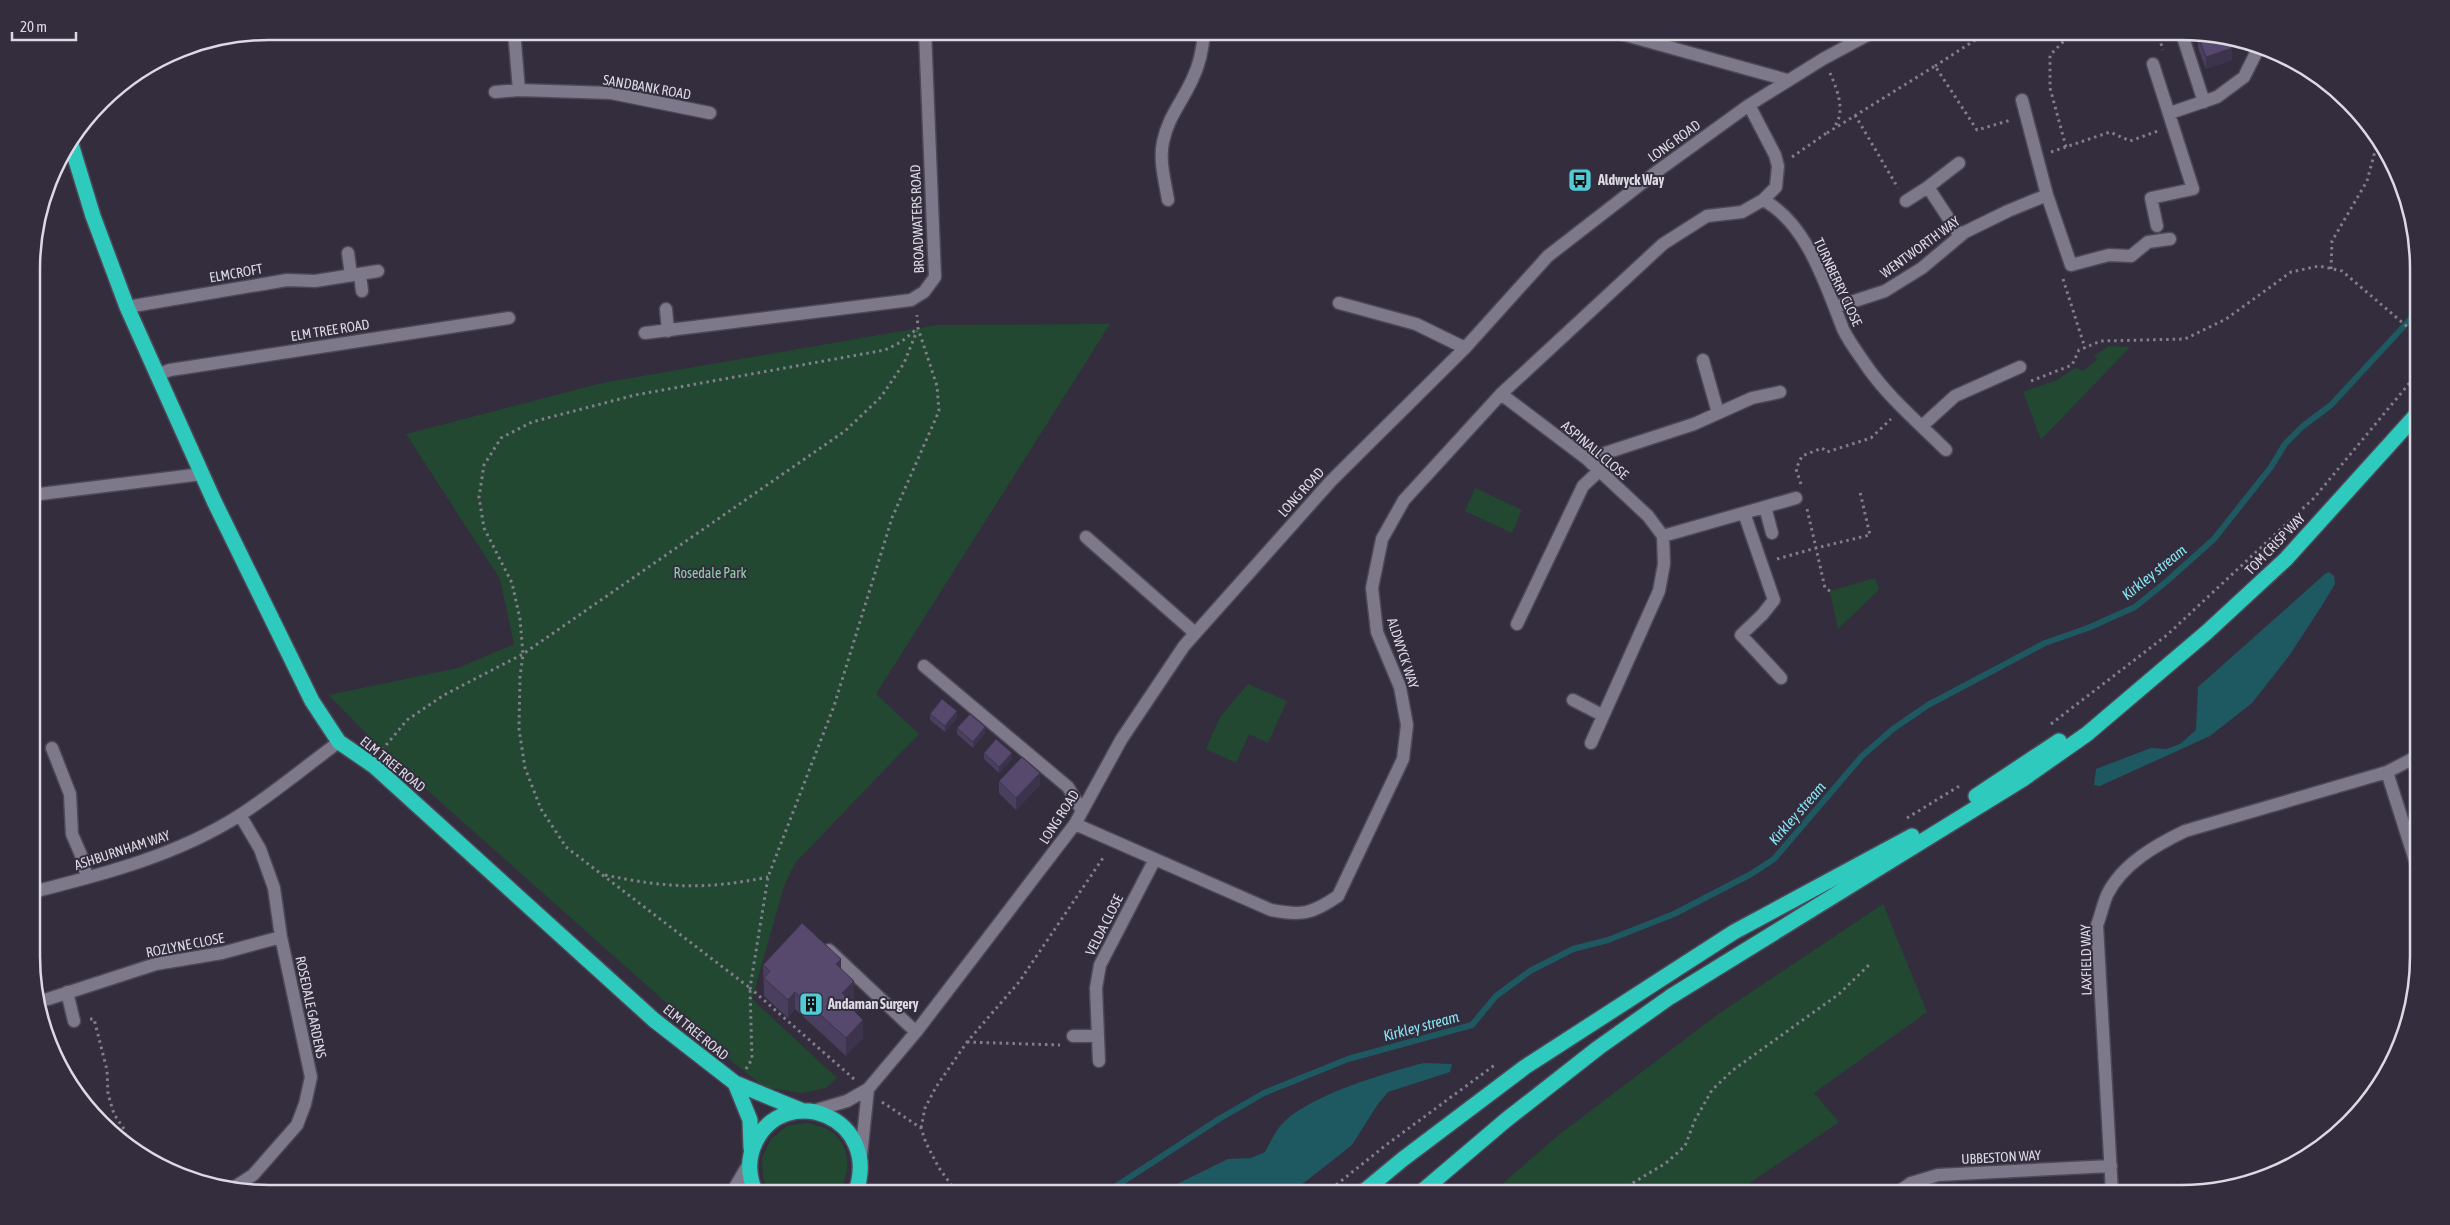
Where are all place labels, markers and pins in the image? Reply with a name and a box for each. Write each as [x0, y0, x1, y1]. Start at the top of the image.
bus stop icon: Aldwyck Way [1567, 167, 1593, 193]
place label: Aldwyck Way [1597, 172, 1665, 188]
building icon: Andaman Surgery [798, 991, 824, 1017]
place label: Andaman Surgery [827, 996, 919, 1012]

